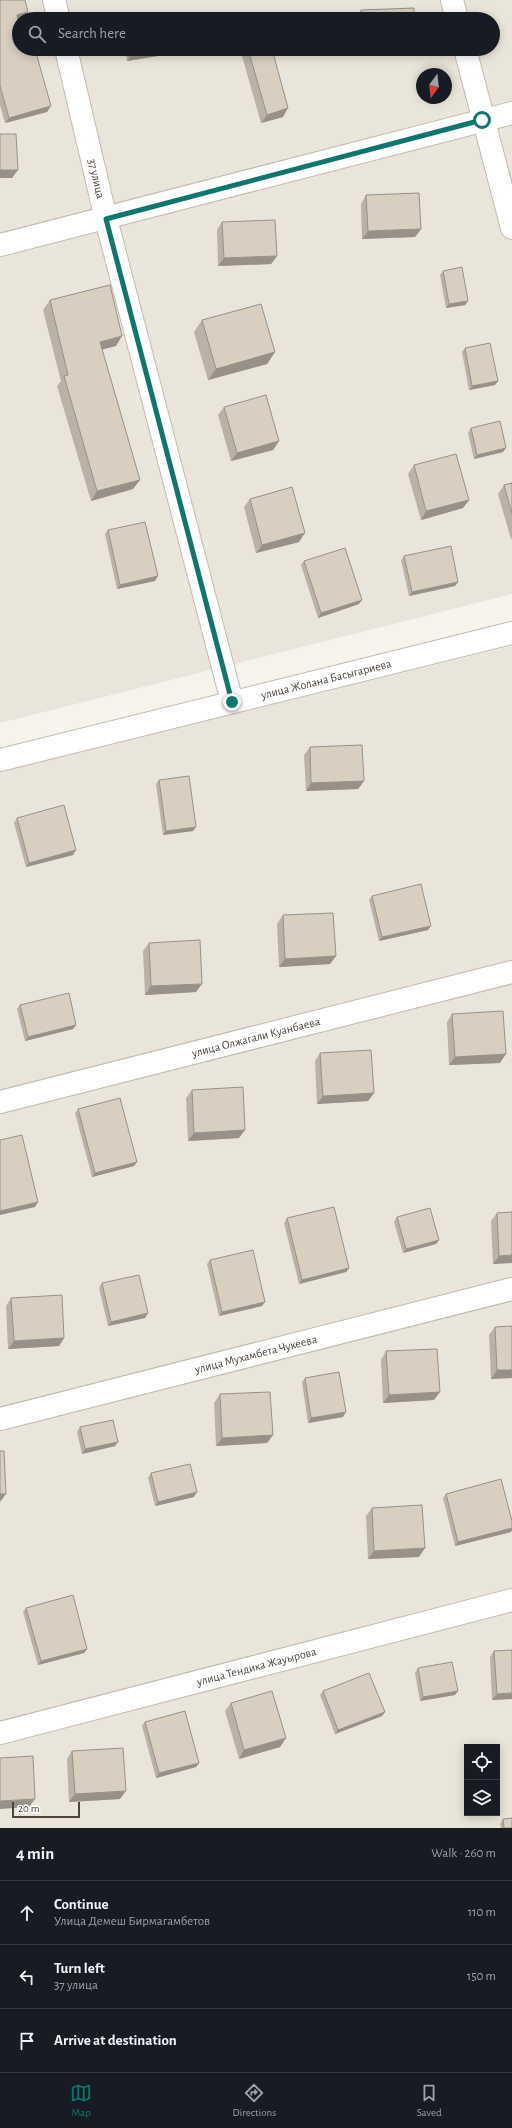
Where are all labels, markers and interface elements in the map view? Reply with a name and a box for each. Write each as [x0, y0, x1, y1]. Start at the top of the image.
search box [12, 12, 500, 56]
icon: search [26, 23, 48, 45]
text: Search here [58, 26, 126, 41]
north arrow [416, 68, 452, 104]
route start [473, 111, 491, 129]
street label: 37 улица [86, 157, 107, 200]
street label: улица Жолана Басыгариева [259, 657, 393, 702]
route end [223, 693, 241, 711]
street label: улица Олжагали Куанбаева [190, 1015, 322, 1060]
street label: улица Мухамбета Чукеева [193, 1333, 319, 1377]
street label: улица Тендика Жауырова [195, 1645, 318, 1689]
map controls [464, 1744, 500, 1816]
button: locate [464, 1744, 500, 1780]
button: layers [464, 1780, 500, 1816]
scale bar [12, 1800, 80, 1819]
text: 20 m [18, 1803, 39, 1814]
text: 4 min [16, 1845, 54, 1862]
text: Walk · 260 m [431, 1847, 496, 1860]
text: Continue [54, 1897, 109, 1912]
icon: ahead [16, 1902, 38, 1924]
text: 110 m [468, 1906, 496, 1919]
text: Улица Демеш Бирмагамбетов [54, 1915, 210, 1928]
text: Turn left [54, 1961, 105, 1976]
icon: left [16, 1966, 38, 1988]
text: 150 m [467, 1970, 496, 1983]
text: 37 улица [54, 1979, 98, 1992]
icon: arrive [16, 2030, 38, 2052]
text: Arrive at destination [54, 2033, 177, 2048]
tab: Map [70, 2082, 92, 2119]
tab: Directions [232, 2082, 276, 2119]
tab: Saved [417, 2082, 442, 2119]

